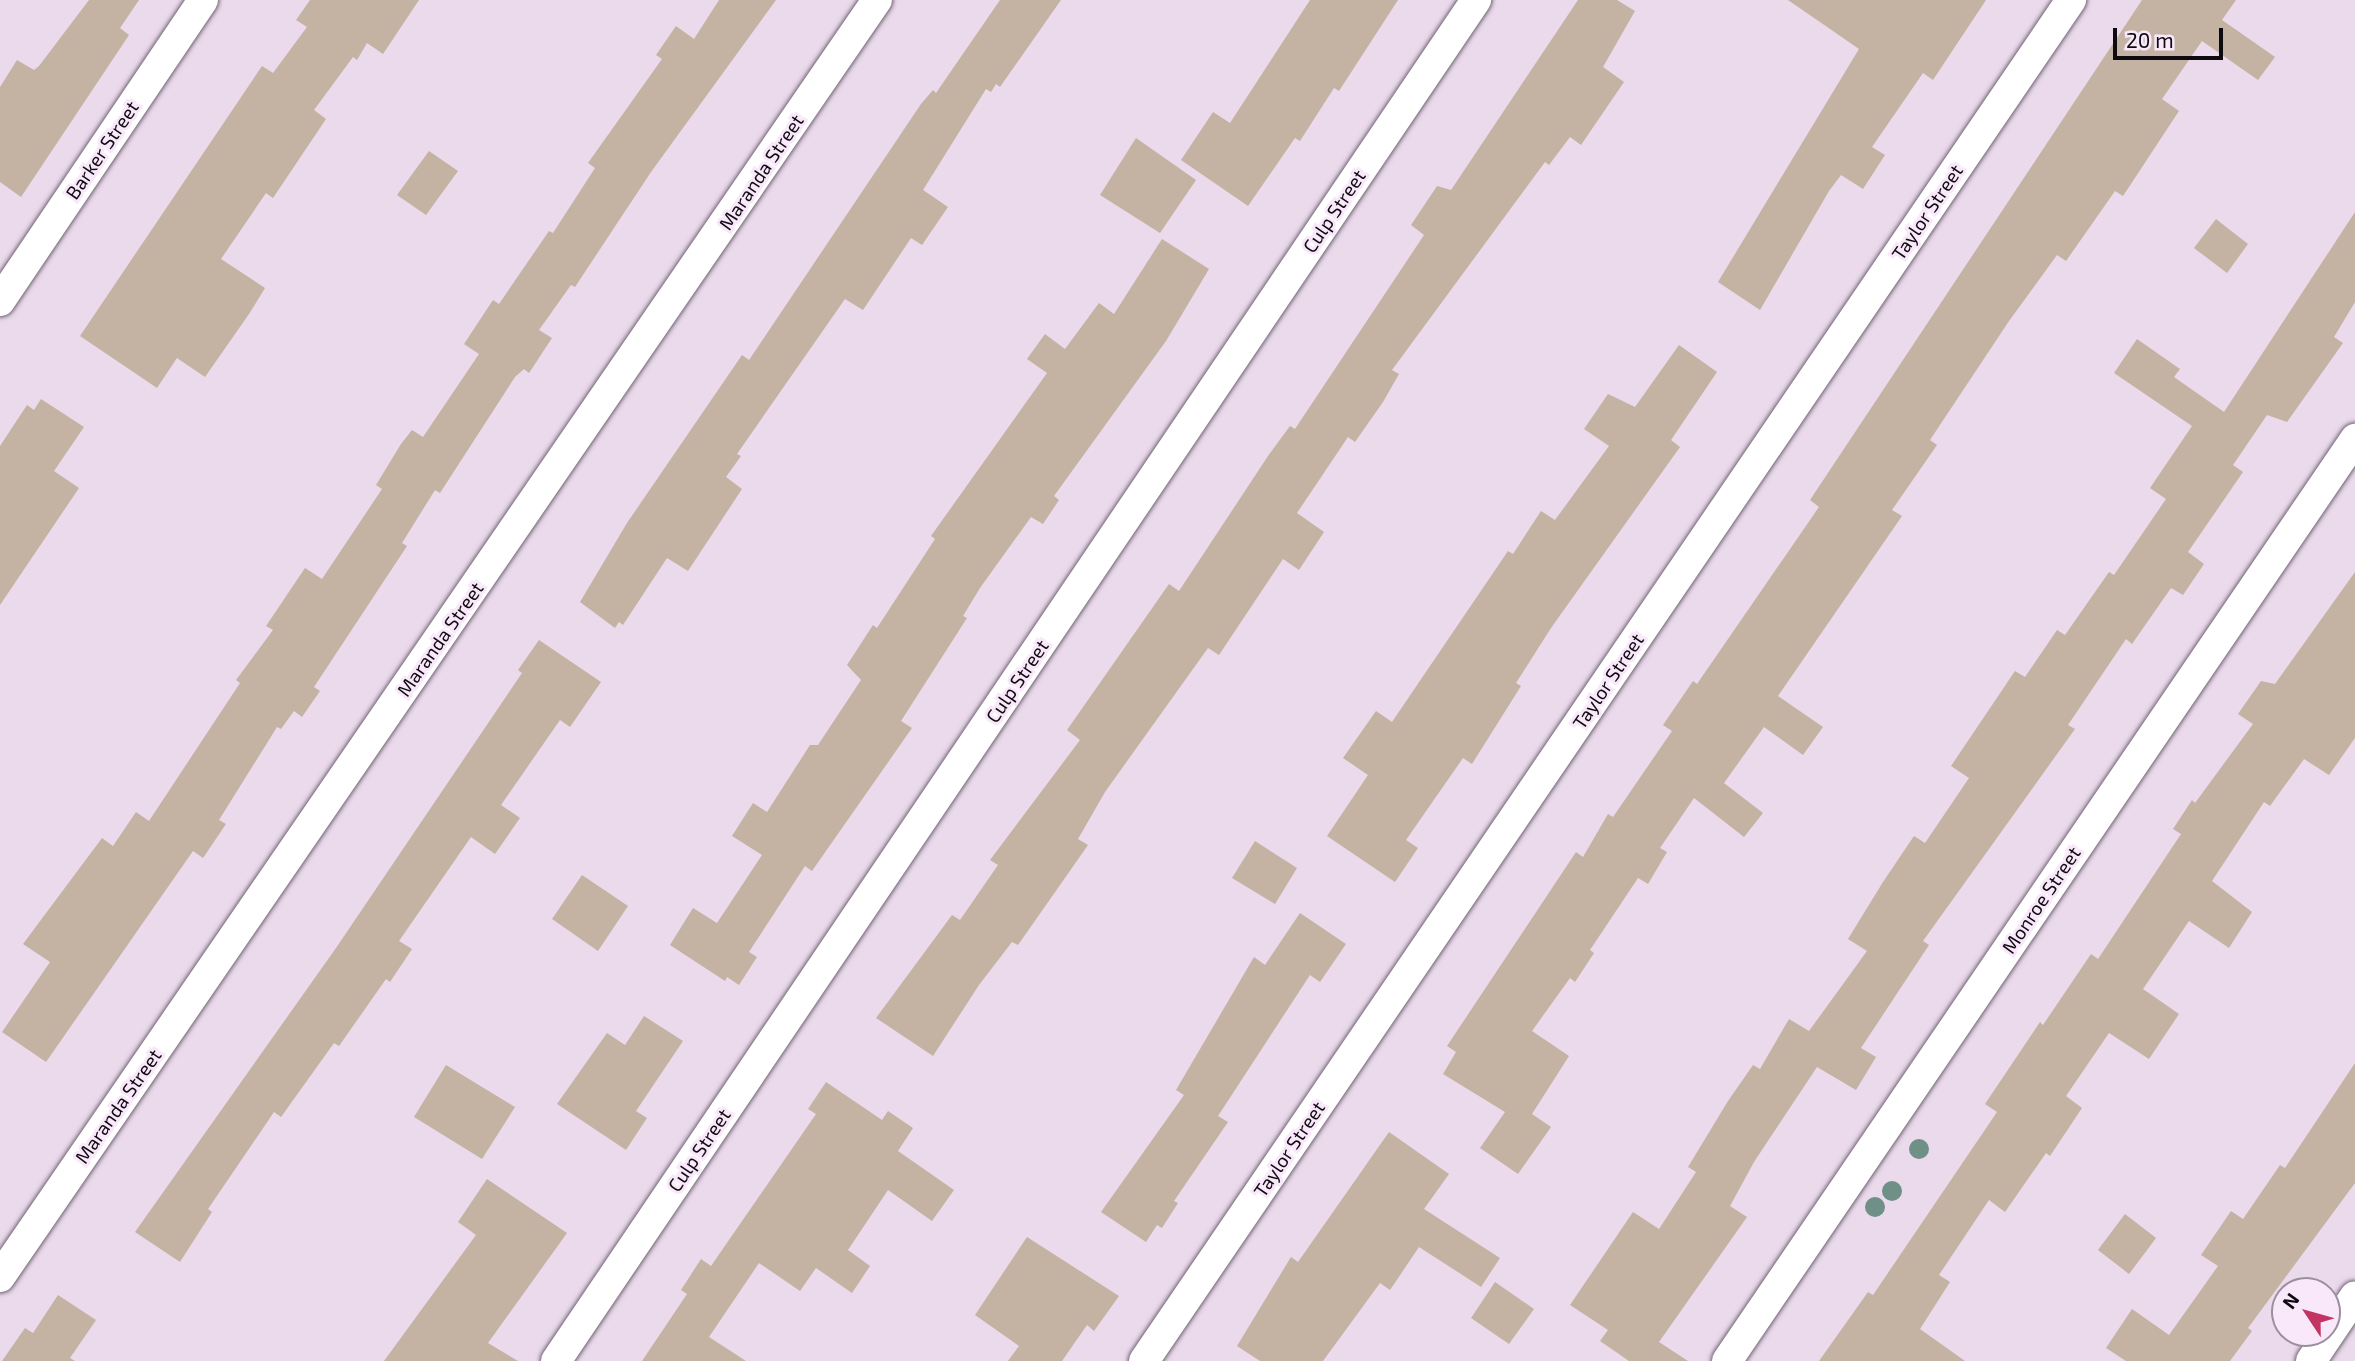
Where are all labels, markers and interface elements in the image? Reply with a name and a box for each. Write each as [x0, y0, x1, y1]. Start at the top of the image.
scale bar [2117, 14, 2227, 58]
text: 20 m [2126, 27, 2174, 52]
street label: Barker Street [61, 96, 143, 204]
street label: Maranda Street [714, 110, 808, 234]
street label: Taylor Street [1887, 160, 1967, 264]
street label: Culp Street [1298, 165, 1370, 257]
street label: Maranda Street [392, 577, 488, 701]
street label: Taylor Street [1568, 629, 1648, 733]
street label: Culp Street [981, 635, 1053, 727]
street label: Monroe Street [1997, 842, 2085, 958]
street label: Maranda Street [70, 1044, 166, 1168]
street label: Taylor Street [1249, 1097, 1329, 1201]
street label: Culp Street [663, 1104, 735, 1196]
north arrow [2271, 1277, 2341, 1347]
text: N [2277, 1288, 2304, 1313]

